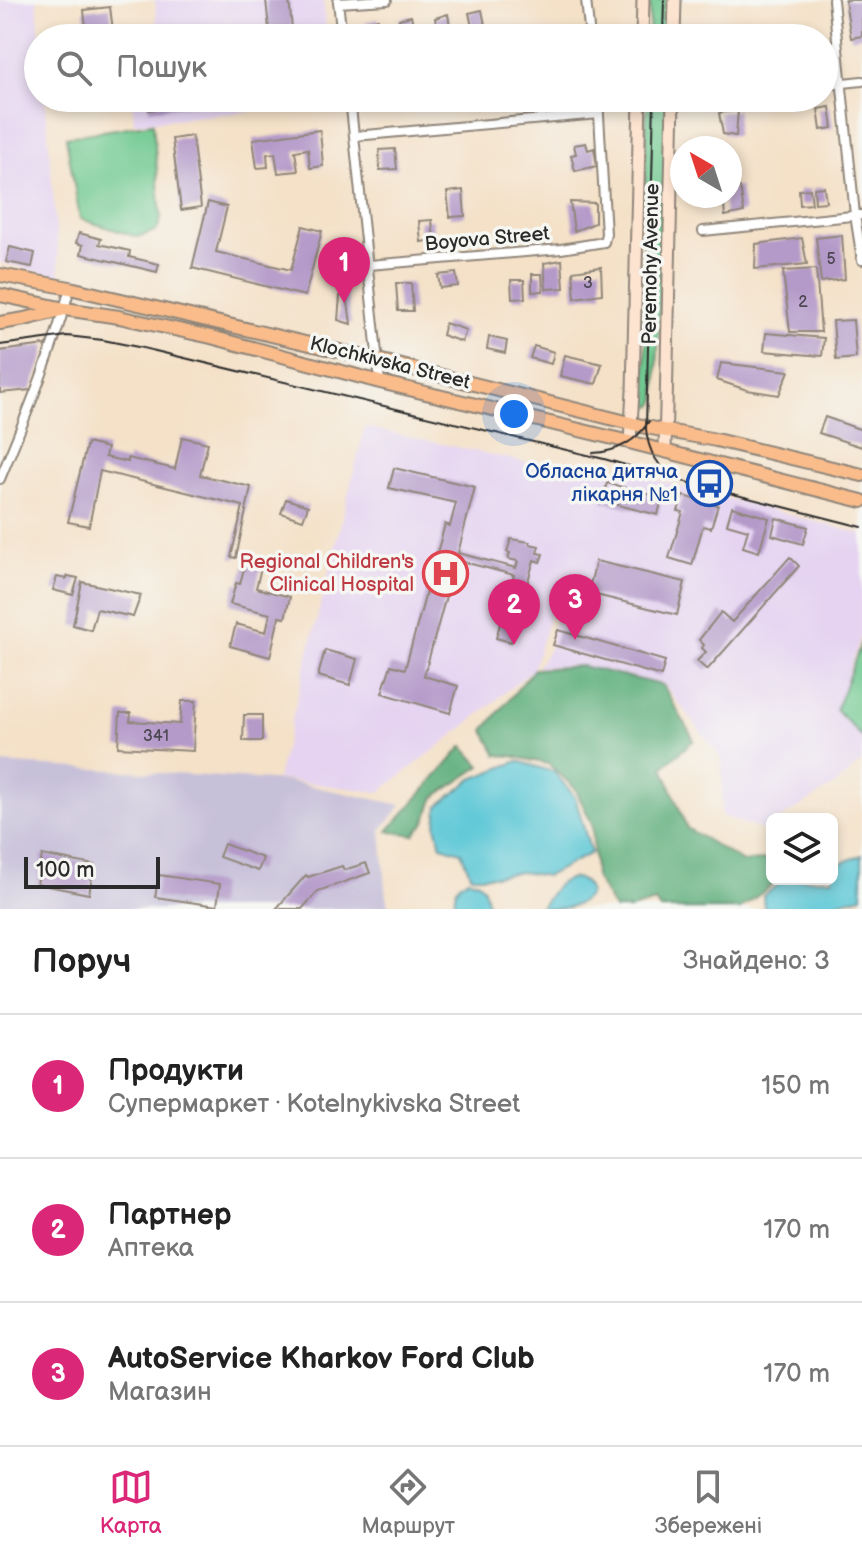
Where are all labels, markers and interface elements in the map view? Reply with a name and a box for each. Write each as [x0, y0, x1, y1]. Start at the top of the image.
search box [24, 24, 838, 112]
icon: search [52, 46, 96, 90]
text: Пошук [116, 50, 207, 86]
north arrow [670, 136, 742, 208]
street label: Peremohy Avenue [638, 183, 664, 345]
street label: Boyova Street [424, 222, 550, 256]
pin: 1 [318, 237, 370, 303]
house number: 5 [826, 250, 836, 269]
house number: 3 [583, 274, 593, 293]
house number: 2 [798, 293, 808, 312]
street label: Klochkivska Street [307, 331, 473, 395]
your location [494, 394, 534, 434]
bus stop icon: Обласна дитяча лікарня №1 [685, 459, 733, 507]
place label: Обласна дитяча лікарня №1 [525, 460, 678, 507]
hospital icon: Regional Children's Clinical Hospital [421, 549, 469, 597]
place label: Regional Children's Clinical Hospital [240, 550, 414, 597]
pin: 3 [549, 574, 601, 640]
pin: 2 [488, 579, 540, 645]
house number: 341 [143, 727, 169, 746]
map controls [766, 813, 838, 885]
button: layers [766, 813, 838, 885]
scale bar [24, 853, 160, 889]
text: 100 m [36, 857, 95, 884]
text: Поруч [32, 941, 131, 982]
text: Знайдено: 3 [683, 946, 830, 977]
text: Продукти [108, 1053, 244, 1089]
text: 1 [53, 1071, 63, 1102]
text: 150 m [761, 1071, 830, 1102]
text: Супермаркет · Kotelnykivska Street [108, 1089, 520, 1120]
text: Партнер [108, 1197, 231, 1233]
text: 2 [50, 1215, 66, 1246]
text: 170 m [763, 1215, 830, 1246]
text: Аптека [108, 1233, 194, 1264]
text: AutoService Kharkov Ford Club [108, 1341, 535, 1377]
text: 3 [50, 1359, 66, 1390]
text: 170 m [763, 1359, 830, 1390]
text: Магазин [108, 1377, 212, 1408]
tab: Карта [100, 1465, 162, 1540]
tab: Маршрут [362, 1465, 455, 1540]
tab: Збережені [655, 1465, 762, 1540]

